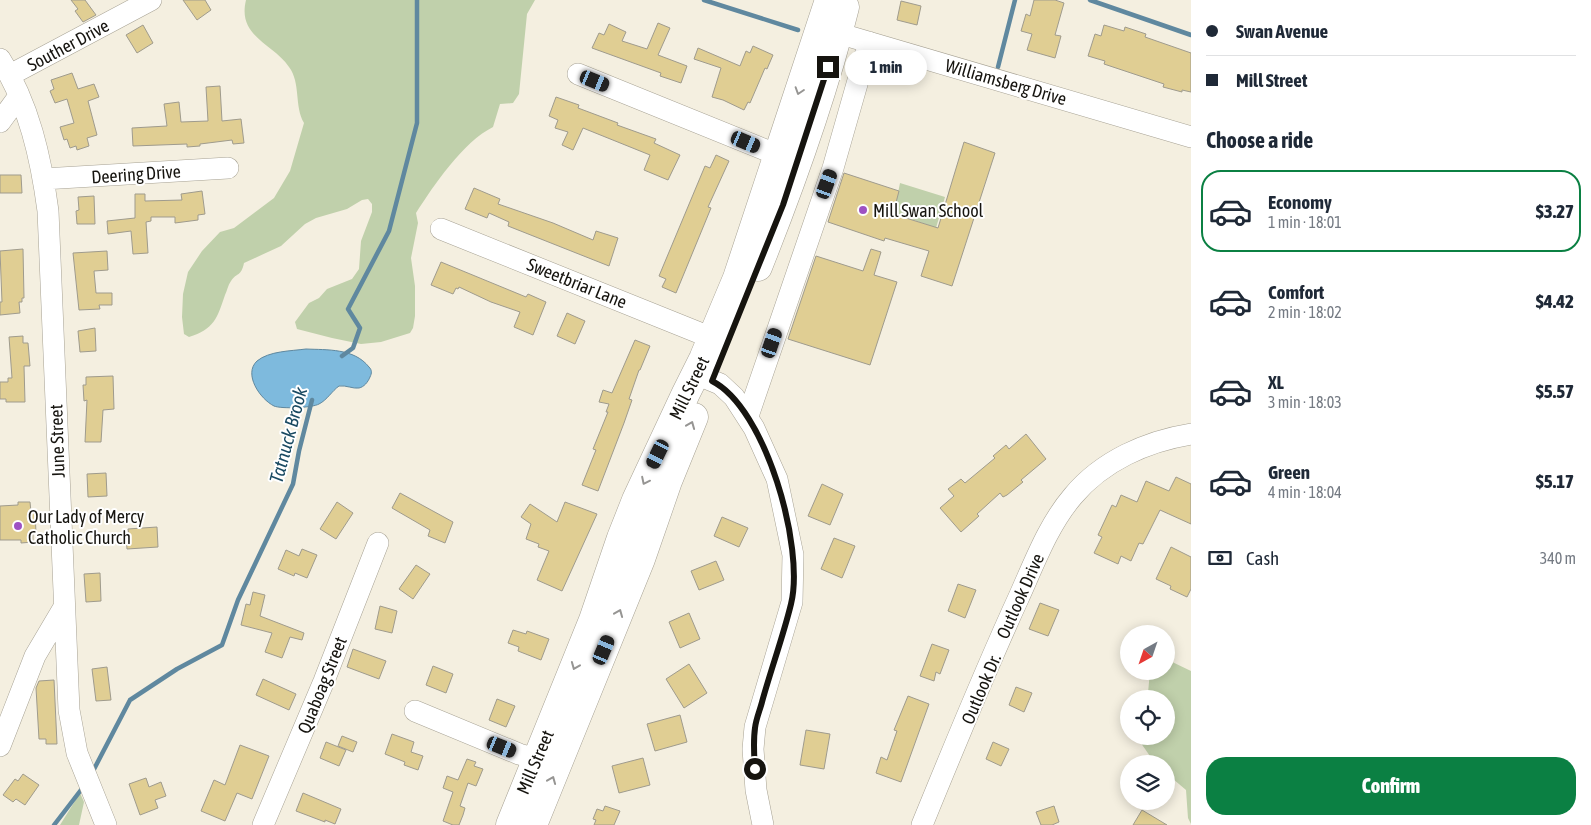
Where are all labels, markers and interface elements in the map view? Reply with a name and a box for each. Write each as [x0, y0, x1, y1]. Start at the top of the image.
street label: Souther Drive [24, 15, 112, 75]
text: Swan Avenue [1236, 20, 1328, 42]
callout: 1 min [846, 50, 928, 84]
street label: Williamsberg Drive [943, 55, 1069, 109]
route end [817, 56, 839, 78]
text: 1 min [870, 58, 902, 76]
car [578, 68, 611, 94]
text: Mill Street [1236, 69, 1307, 91]
one-way arrow [795, 86, 805, 95]
text: Choose a ride [1206, 127, 1313, 153]
car [729, 129, 762, 155]
street label: Deering Drive [91, 160, 181, 188]
car [814, 167, 839, 201]
icon: car [1208, 189, 1253, 234]
text: Economy [1268, 191, 1332, 213]
place label: Mill Swan School [873, 200, 984, 221]
text: $3.27 [1536, 200, 1574, 222]
marker: Mill Swan School [857, 204, 869, 216]
text: 1 min · 18:01 [1268, 213, 1342, 231]
street label: Sweetbriar Lane [524, 253, 630, 313]
icon: car [1208, 279, 1253, 324]
text: Comfort [1268, 281, 1324, 303]
text: $4.42 [1536, 290, 1574, 312]
text: 2 min · 18:02 [1268, 303, 1342, 321]
car [760, 326, 783, 360]
street label: Mill Street [665, 353, 713, 423]
icon: car [1208, 369, 1253, 414]
text: XL [1268, 371, 1284, 393]
text: $5.57 [1536, 380, 1574, 402]
water label: Tatnuck Brook [265, 384, 311, 485]
text: 3 min · 18:03 [1268, 393, 1342, 411]
street label: June Street [45, 404, 69, 478]
one-way arrow [685, 421, 695, 430]
car [644, 437, 671, 471]
icon: car [1208, 459, 1253, 504]
text: Green [1268, 461, 1310, 483]
text: $5.17 [1536, 470, 1574, 492]
one-way arrow [641, 476, 651, 485]
text: 4 min · 18:04 [1268, 483, 1342, 501]
place label: Our Lady of Mercy Catholic Church [28, 506, 144, 548]
marker: Our Lady of Mercy Catholic Church [12, 520, 24, 532]
icon: cash [1206, 544, 1234, 572]
text: Cash [1246, 547, 1279, 569]
text: 340 m [1540, 549, 1576, 567]
street label: Outlook Drive [992, 550, 1048, 642]
one-way arrow [613, 609, 623, 618]
north arrow [1120, 625, 1175, 680]
map controls [1120, 625, 1175, 810]
street label: Quaboag Street [293, 633, 351, 737]
car [591, 633, 616, 667]
street label: Outlook Dr. [957, 651, 1005, 727]
one-way arrow [571, 661, 581, 669]
button: locate [1120, 690, 1175, 745]
street label: Mill Street [512, 727, 558, 797]
car [485, 734, 518, 760]
button: layers [1120, 755, 1175, 810]
button: Confirm [1206, 757, 1576, 815]
route start [744, 758, 766, 780]
one-way arrow [545, 776, 556, 785]

